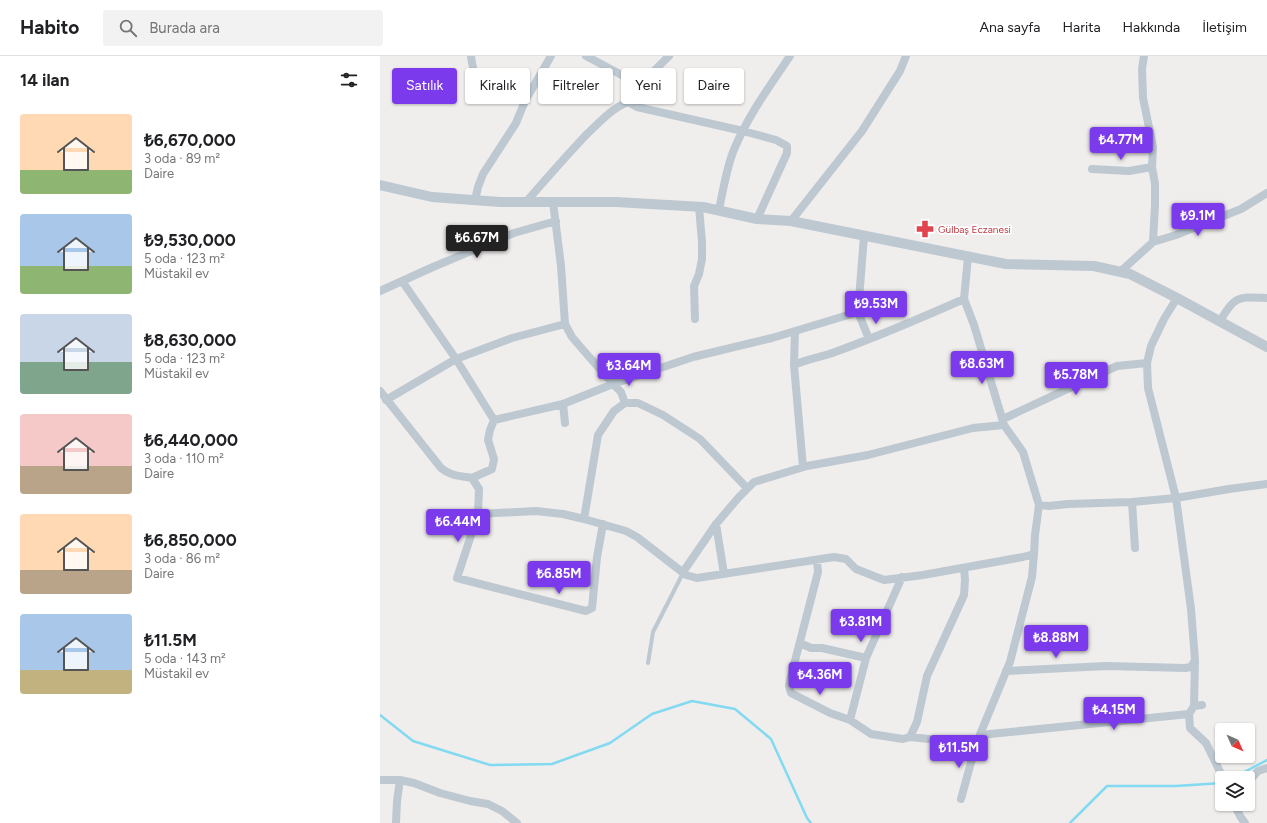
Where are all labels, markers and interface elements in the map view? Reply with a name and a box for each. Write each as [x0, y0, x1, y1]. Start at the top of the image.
search box [103, 10, 383, 46]
text: Habito [20, 16, 79, 39]
icon: search [117, 17, 139, 39]
text: Burada ara [149, 19, 220, 37]
text: Ana sayfa [979, 19, 1041, 36]
text: Harita [1063, 19, 1101, 36]
text: Hakkında [1123, 19, 1180, 36]
text: İletişim [1202, 19, 1247, 36]
chip: Satılık [392, 68, 457, 104]
chip: Kiralık [465, 68, 530, 104]
chip: Filtreler [538, 68, 613, 104]
chip: Yeni [621, 68, 676, 104]
chip: Daire [684, 68, 744, 104]
icon: filters [338, 69, 360, 91]
text: 14 ilan [20, 70, 69, 90]
pin: ₺4.77M [1088, 127, 1154, 161]
icon: home [52, 130, 100, 178]
text: ₺6,670,000 [144, 130, 236, 150]
text: ₺4.77M [1099, 132, 1143, 147]
text: 3 oda · 89 m² [144, 151, 220, 166]
text: Daire [144, 166, 174, 181]
pin: ₺9.1M [1170, 203, 1226, 237]
text: ₺9.1M [1181, 208, 1215, 223]
pharmacy icon: Gülbaş Eczanesi [915, 219, 935, 239]
place label: Gülbaş Eczanesi [938, 223, 1011, 236]
pin: ₺6.67M [444, 225, 510, 259]
icon: home [52, 230, 100, 278]
text: ₺9,530,000 [144, 230, 236, 250]
text: ₺6.67M [455, 230, 499, 245]
text: 5 oda · 123 m² [144, 251, 225, 266]
text: Müstakil ev [144, 266, 209, 281]
pin: ₺9.53M [843, 291, 909, 325]
text: ₺9.53M [854, 296, 898, 311]
icon: home [52, 330, 100, 378]
text: ₺8,630,000 [144, 330, 236, 350]
text: 5 oda · 123 m² [144, 351, 225, 366]
pin: ₺8.63M [949, 351, 1015, 385]
pin: ₺3.64M [596, 353, 662, 387]
text: ₺8.63M [960, 356, 1004, 371]
text: ₺3.64M [607, 358, 651, 373]
pin: ₺5.78M [1043, 362, 1109, 396]
text: Müstakil ev [144, 366, 209, 381]
text: ₺5.78M [1054, 367, 1098, 382]
icon: home [52, 430, 100, 478]
text: ₺6,440,000 [144, 430, 238, 450]
text: 3 oda · 110 m² [144, 451, 224, 466]
text: Daire [144, 466, 174, 481]
pin: ₺6.44M [425, 509, 491, 543]
text: ₺6.44M [435, 514, 481, 529]
icon: home [52, 530, 100, 578]
text: ₺6,850,000 [144, 530, 237, 550]
text: 3 oda · 86 m² [144, 551, 220, 566]
pin: ₺6.85M [526, 561, 592, 595]
text: Daire [144, 566, 174, 581]
text: ₺6.85M [537, 566, 581, 581]
pin: ₺3.81M [828, 609, 894, 643]
text: ₺3.81M [840, 614, 882, 629]
pin: ₺8.88M [1023, 625, 1089, 659]
icon: home [52, 630, 100, 678]
text: ₺11.5M [144, 630, 197, 650]
text: ₺8.88M [1033, 630, 1079, 645]
text: 5 oda · 143 m² [144, 651, 226, 666]
pin: ₺4.36M [787, 662, 853, 696]
text: Müstakil ev [144, 666, 209, 681]
text: ₺4.36M [798, 667, 842, 682]
pin: ₺4.15M [1081, 697, 1147, 731]
text: ₺4.15M [1092, 702, 1136, 717]
north arrow [1215, 723, 1255, 763]
map controls [1215, 723, 1255, 811]
pin: ₺11.5M [926, 735, 992, 769]
text: ₺11.5M [939, 740, 979, 755]
button: layers [1215, 771, 1255, 811]

